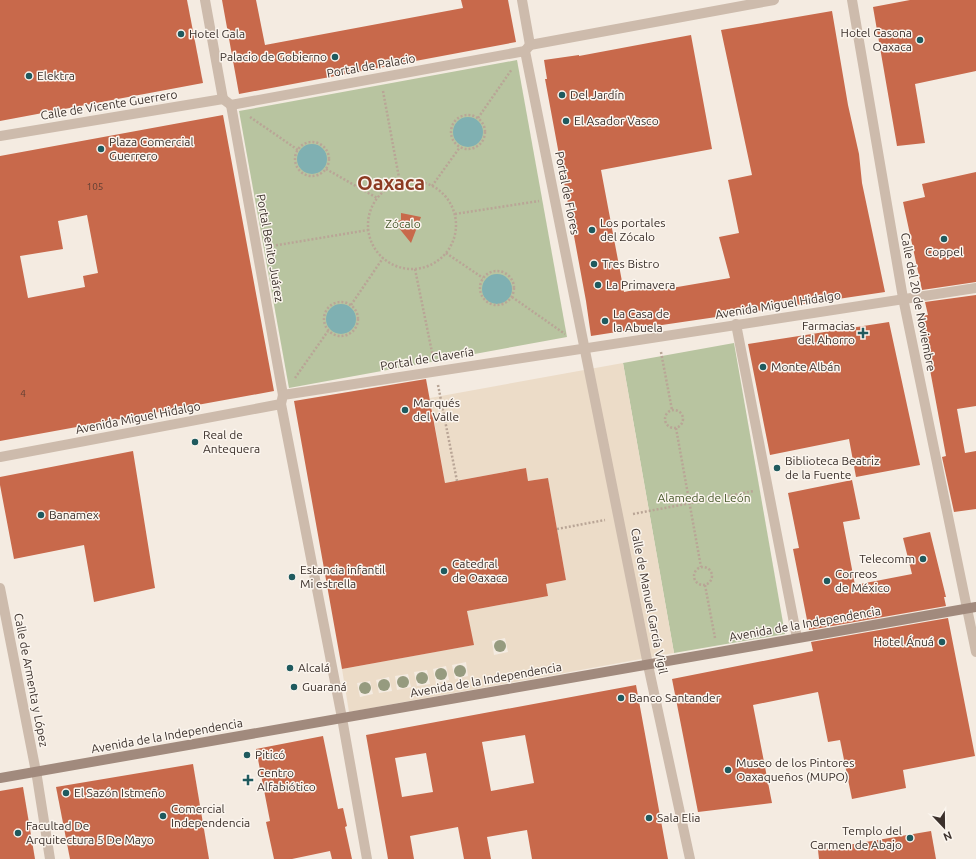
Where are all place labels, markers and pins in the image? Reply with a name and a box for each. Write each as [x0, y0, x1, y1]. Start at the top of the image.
place label: Hotel Casona Oaxaca [841, 26, 912, 53]
place label: Hotel Gala [189, 27, 245, 40]
marker: Hotel Gala [176, 29, 186, 39]
marker: Hotel Casona Oaxaca [915, 35, 925, 45]
place label: Palacio de Gobierno [220, 50, 327, 63]
marker: Palacio de Gobierno [330, 52, 340, 62]
place label: Elektra [37, 69, 75, 82]
marker: Elektra [24, 71, 34, 81]
place label: Del Jardín [570, 88, 624, 101]
marker: Del Jardín [557, 90, 567, 100]
place label: El Asador Vasco [574, 114, 659, 127]
marker: El Asador Vasco [561, 116, 571, 126]
place label: Plaza Comercial Guerrero [109, 135, 194, 162]
marker: Plaza Comercial Guerrero [96, 144, 106, 154]
place label: Los portales del Zócalo [600, 216, 666, 243]
marker: Los portales del Zócalo [587, 225, 597, 235]
marker: Coppel [939, 234, 949, 244]
place label: Coppel [925, 245, 963, 258]
place label: Tres Bistro [602, 257, 659, 270]
marker: Tres Bistro [589, 259, 599, 269]
place label: La Primavera [606, 278, 675, 291]
marker: La Primavera [593, 280, 603, 290]
place label: La Casa de la Abuela [613, 307, 669, 334]
marker: La Casa de la Abuela [600, 316, 610, 326]
place label: Farmacias del Ahorro [798, 319, 855, 346]
marker: Farmacias del Ahorro [858, 328, 868, 338]
place label: Monte Albán [771, 360, 840, 373]
marker: Monte Albán [758, 362, 768, 372]
place label: Marqués del Valle [413, 396, 460, 423]
marker: Marqués del Valle [400, 405, 410, 415]
place label: Real de Antequera [203, 428, 260, 455]
marker: Real de Antequera [190, 437, 200, 447]
place label: Biblioteca Beatriz de la Fuente [785, 454, 880, 481]
marker: Biblioteca Beatriz de la Fuente [772, 463, 782, 473]
place label: Banamex [49, 508, 99, 521]
marker: Banamex [36, 510, 46, 520]
place label: Telecomm [859, 552, 915, 565]
marker: Telecomm [918, 554, 928, 564]
place label: Catedral de Oaxaca [452, 557, 508, 584]
place label: Estancia infantil Mi estrella [300, 563, 385, 590]
marker: Catedral de Oaxaca [439, 566, 449, 576]
place label: Correos de México [835, 567, 890, 594]
marker: Estancia infantil Mi estrella [287, 572, 297, 582]
marker: Correos de México [822, 576, 832, 586]
place label: Hotel Ánuá [874, 635, 934, 648]
marker: Hotel Ánuá [937, 637, 947, 647]
place label: Alcalá [298, 661, 330, 674]
marker: Alcalá [285, 663, 295, 673]
place label: Guaraná [302, 680, 347, 693]
marker: Guaraná [289, 682, 299, 692]
place label: Banco Santander [629, 691, 721, 704]
marker: Banco Santander [616, 693, 626, 703]
place label: Piticó [255, 748, 285, 761]
marker: Piticó [242, 750, 252, 760]
place label: Museo de los Pintores Oaxaqueños (MUPO) [736, 756, 854, 784]
marker: Museo de los Pintores Oaxaqueños (MUPO) [723, 765, 733, 775]
place label: Centro Alfabiótico [257, 766, 316, 793]
marker: Centro Alfabiótico [242, 774, 254, 786]
place label: El Sazón Istmeño [74, 786, 165, 799]
marker: El Sazón Istmeño [61, 788, 71, 798]
place label: Comercial Independencia [171, 802, 250, 829]
marker: Comercial Independencia [158, 811, 168, 821]
place label: Sala Elia [657, 811, 701, 824]
marker: Sala Elia [644, 813, 654, 823]
place label: Facultad De Arquitectura 5 De Mayo [26, 819, 154, 846]
place label: Templo del Carmen de Abajo [810, 824, 902, 851]
marker: Facultad De Arquitectura 5 De Mayo [13, 828, 23, 838]
marker: Templo del Carmen de Abajo [905, 833, 915, 843]

